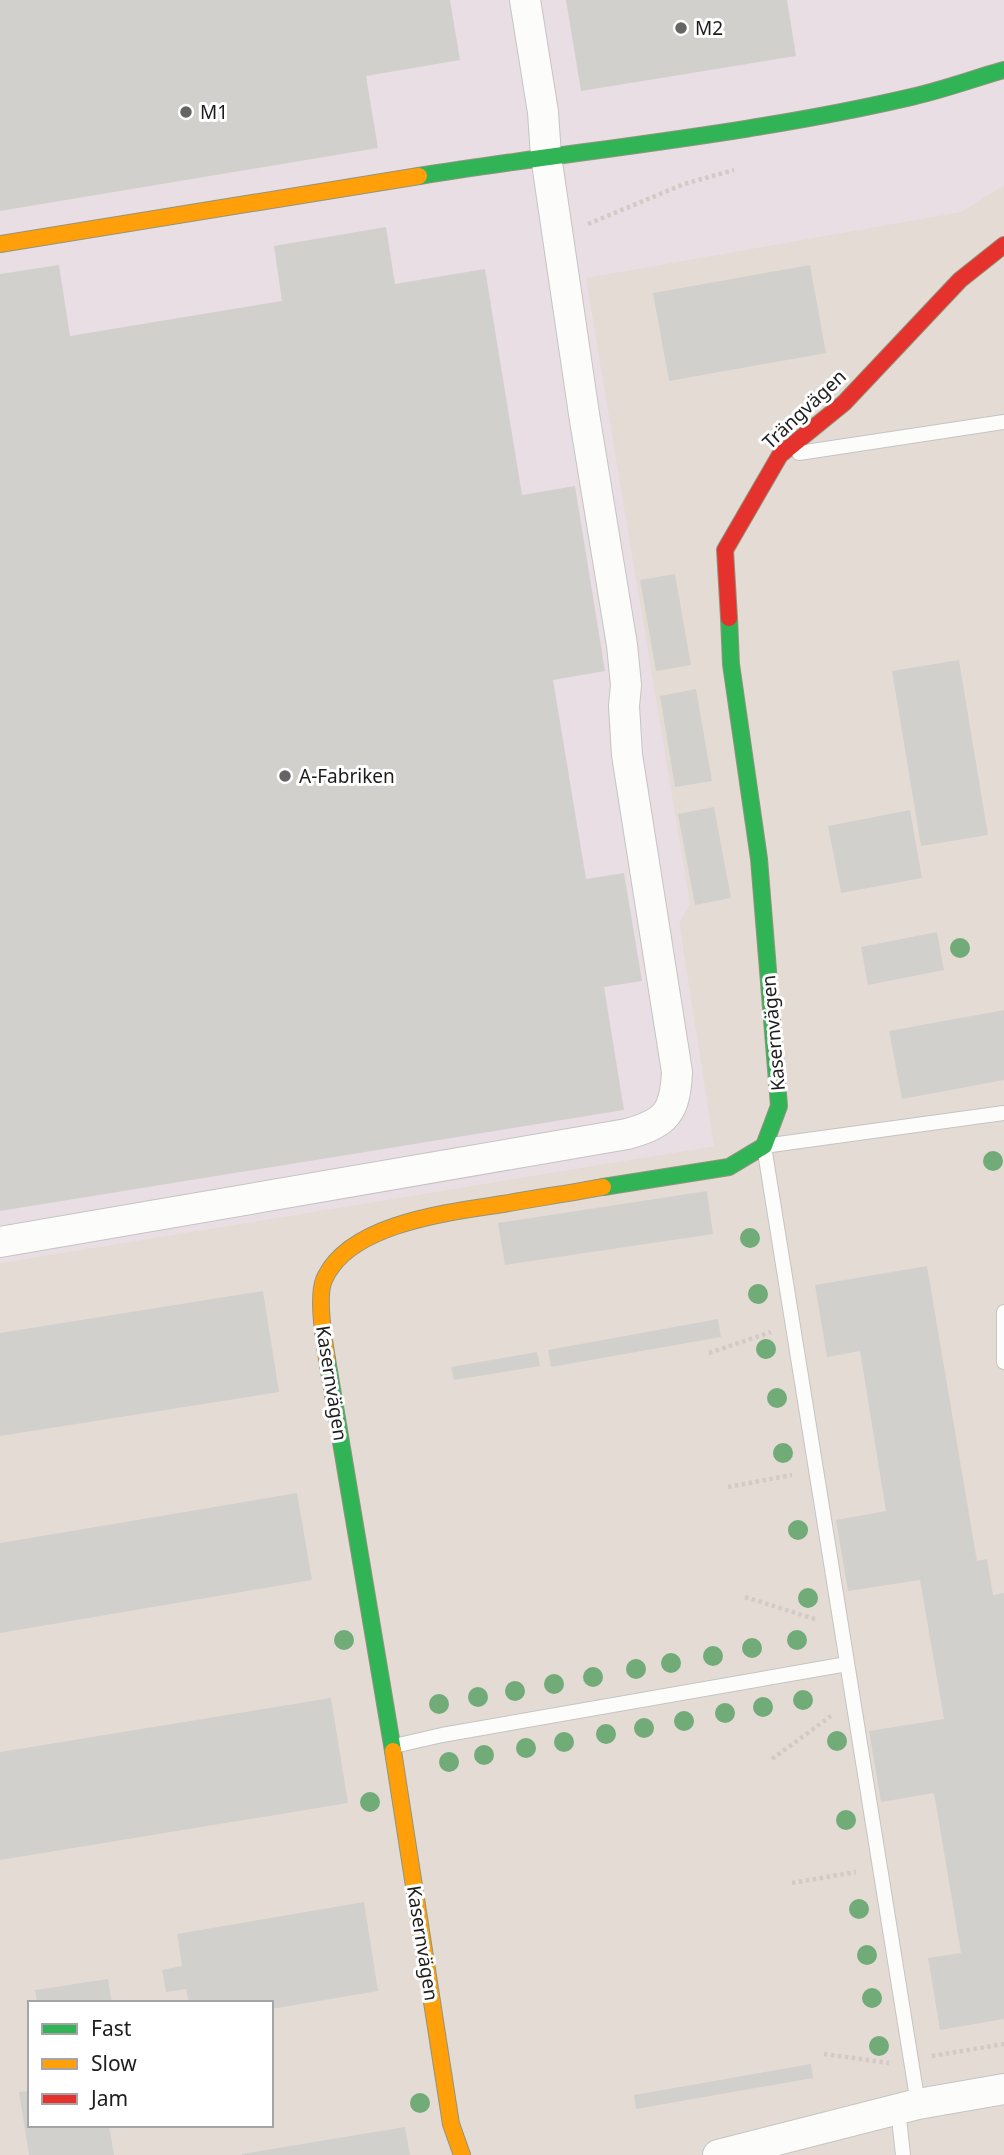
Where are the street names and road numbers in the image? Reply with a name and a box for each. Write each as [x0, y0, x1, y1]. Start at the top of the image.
street label: Trängvägen [757, 363, 851, 455]
street label: Kasernvägen [755, 974, 791, 1092]
street label: Kasernvägen [310, 1324, 354, 1442]
street label: Kasernvägen [401, 1884, 445, 2002]

